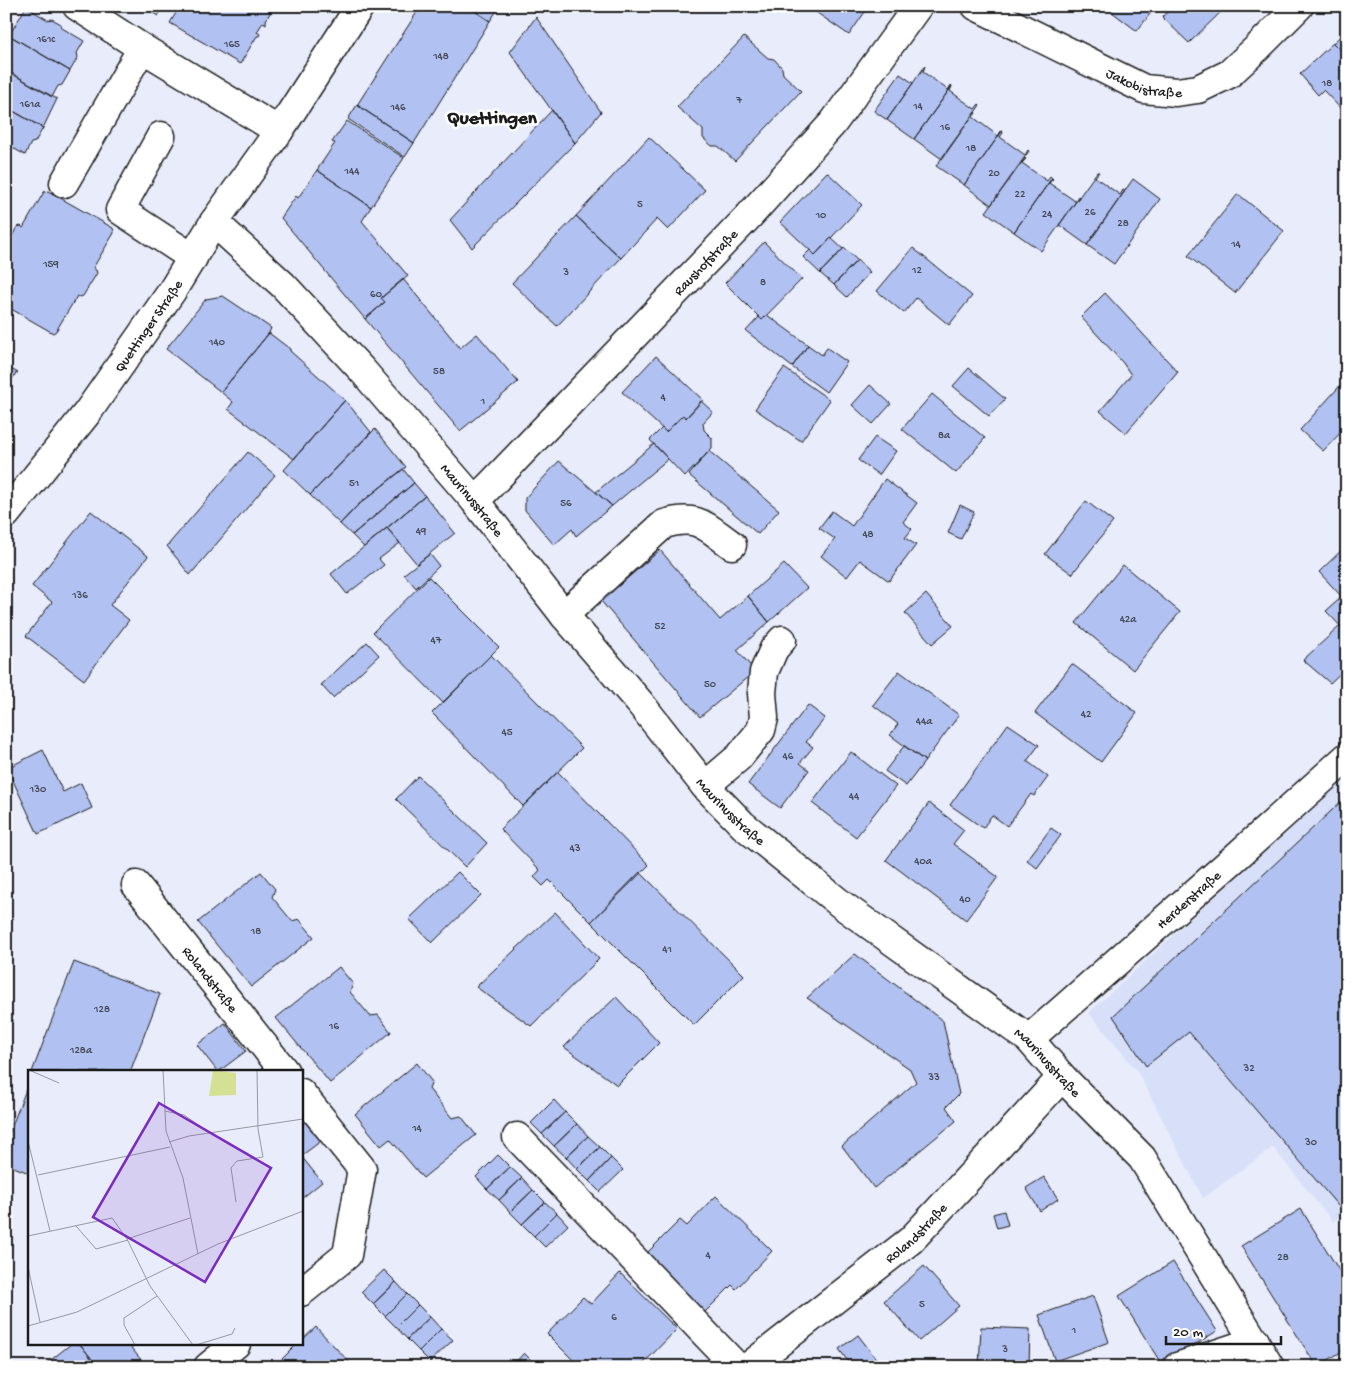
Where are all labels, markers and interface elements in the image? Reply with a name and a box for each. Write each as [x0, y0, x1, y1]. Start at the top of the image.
house number: 161c [36, 34, 56, 46]
house number: 165 [223, 39, 240, 51]
house number: 148 [432, 51, 449, 63]
street label: Jakobistraße [1103, 66, 1184, 103]
house number: 18 [1321, 78, 1332, 90]
house number: 7 [735, 95, 742, 107]
house number: 161a [19, 99, 41, 111]
house number: 14 [912, 101, 924, 113]
house number: 146 [389, 102, 406, 114]
district label: Quettingen [447, 108, 538, 131]
house number: 16 [939, 122, 950, 134]
house number: 18 [965, 143, 976, 155]
house number: 144 [344, 166, 360, 178]
house number: 20 [988, 168, 1000, 180]
house number: 22 [1015, 189, 1026, 201]
house number: 5 [637, 199, 643, 211]
house number: 26 [1085, 207, 1096, 219]
house number: 24 [1042, 209, 1053, 221]
house number: 10 [815, 210, 826, 222]
house number: 28 [1117, 218, 1129, 230]
street label: Raushofstraße [671, 226, 743, 300]
house number: 14 [1230, 239, 1242, 251]
house number: 159 [42, 259, 59, 271]
house number: 12 [911, 265, 923, 277]
house number: 3 [562, 267, 569, 279]
street label: Quettinger Straße [112, 277, 188, 376]
house number: 8 [760, 277, 766, 289]
house number: 60 [370, 289, 382, 301]
house number: 140 [208, 337, 225, 349]
house number: 58 [433, 366, 445, 378]
house number: 4 [660, 392, 666, 404]
house number: 1 [480, 396, 485, 408]
house number: 8a [938, 430, 951, 442]
street label: Maurinusstraße [436, 461, 506, 542]
house number: 51 [349, 478, 359, 490]
house number: 56 [560, 498, 572, 510]
house number: 49 [416, 526, 427, 538]
house number: 48 [862, 529, 874, 541]
house number: 136 [71, 590, 88, 602]
house number: 42a [1120, 614, 1137, 626]
house number: 52 [654, 621, 666, 633]
house number: 47 [431, 635, 442, 647]
house number: 50 [704, 679, 716, 691]
house number: 42 [1081, 709, 1092, 721]
house number: 44a [916, 716, 933, 728]
house number: 45 [502, 727, 513, 739]
house number: 46 [783, 751, 794, 763]
street label: Maurinusstraße [691, 775, 768, 851]
house number: 130 [29, 784, 46, 796]
house number: 44 [849, 791, 860, 803]
house number: 43 [570, 843, 581, 855]
house number: 40a [914, 856, 933, 868]
street label: Herderstraße [1154, 868, 1226, 934]
house number: 40 [959, 894, 971, 906]
house number: 18 [250, 926, 261, 938]
street label: Rolandstraße [177, 944, 241, 1017]
house number: 41 [662, 944, 672, 956]
house number: 128 [93, 1004, 110, 1016]
house number: 16 [328, 1021, 339, 1033]
street label: Maurinusstraße [1010, 1025, 1084, 1102]
house number: 128a [69, 1045, 93, 1057]
house number: 32 [1242, 1063, 1255, 1075]
inset map [28, 1070, 302, 1346]
house number: 33 [927, 1072, 940, 1084]
house number: 14 [411, 1123, 423, 1135]
house number: 30 [1304, 1137, 1317, 1149]
street label: Rolandstraße [882, 1200, 952, 1268]
house number: 4 [705, 1250, 711, 1262]
house number: 28 [1277, 1252, 1289, 1264]
house number: 5 [919, 1299, 925, 1311]
house number: 6 [611, 1312, 617, 1324]
scale bar [1166, 1313, 1280, 1345]
text: 20 m [1173, 1324, 1203, 1342]
house number: 1 [1071, 1325, 1076, 1337]
house number: 3 [1001, 1344, 1008, 1356]

